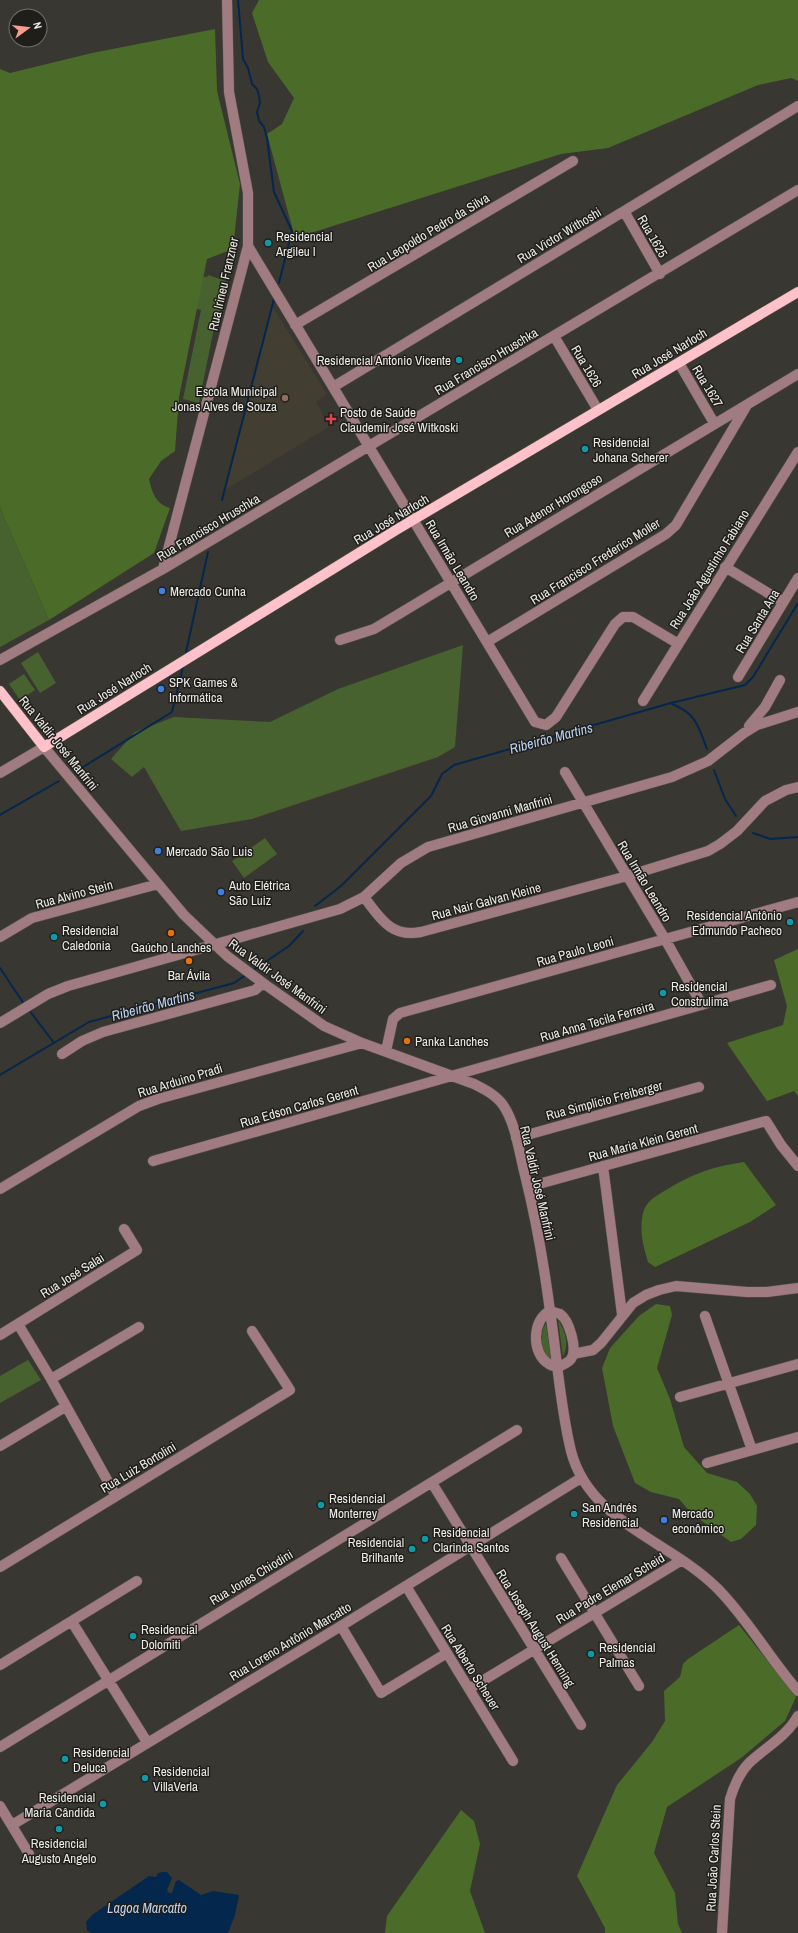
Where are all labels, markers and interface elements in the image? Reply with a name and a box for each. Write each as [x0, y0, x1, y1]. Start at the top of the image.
north arrow [8, 8, 48, 48]
text: N [30, 20, 45, 30]
street label: Rua Leopoldo Pedro da Silva [364, 189, 492, 276]
street label: Rua Victor Withoshi [514, 204, 604, 267]
street label: Rua 1625 [634, 212, 672, 261]
place label: Residencial Argileu I [275, 228, 332, 260]
street label: Rua Irineu Franzner [204, 235, 243, 333]
marker: Residencial Argileu I [263, 238, 273, 248]
street label: Rua Francisco Hruschka [432, 324, 541, 399]
street label: Rua José Narloch [629, 324, 710, 383]
street label: Rua 1626 [567, 342, 606, 391]
place label: Residencial Antonio Vicente [317, 352, 451, 369]
marker: Residencial Antonio Vicente [454, 355, 464, 365]
street label: Rua 1627 [688, 362, 727, 411]
place label: Escola Municipal Jonas Alves de Souza [172, 383, 277, 415]
marker: Escola Municipal Jonas Alves de Souza [280, 393, 290, 403]
place label: Posto de Saúde Claudemir José Witkoski [340, 404, 459, 436]
marker: Posto de Saúde Claudemir José Witkoski [325, 413, 337, 425]
place label: Residencial Johana Scherer [593, 434, 669, 466]
marker: Residencial Johana Scherer [580, 444, 590, 454]
street label: Rua Adenor Horongoso [501, 469, 605, 541]
street label: Rua Francisco Hruschka [154, 490, 263, 565]
street label: Rua José Narloch [351, 490, 432, 549]
street label: Rua João Agustinho Fabiano [666, 506, 753, 632]
street label: Rua Francisco Frederico Moller [527, 514, 664, 608]
street label: Rua Irmão Leandro [422, 517, 484, 604]
place label: Mercado Cunha [170, 583, 246, 600]
marker: Mercado Cunha [157, 586, 167, 596]
street label: Rua Santa Ana [732, 586, 783, 656]
street label: Rua José Narloch [74, 659, 155, 718]
place label: SPK Games & Informática [169, 674, 239, 706]
marker: SPK Games & Informática [156, 684, 166, 694]
street label: Rua Valdir José Manfrini [15, 692, 102, 794]
water label: Ribeirão Martins [507, 718, 595, 758]
street label: Rua Giovanni Manfrini [446, 790, 554, 837]
street label: Rua Irmão Leandro [614, 838, 676, 925]
place label: Mercado São Luis [166, 843, 253, 860]
marker: Mercado São Luis [153, 846, 163, 856]
street label: Rua Alvino Stein [34, 876, 115, 913]
place label: Auto Elétrica São Luiz [228, 877, 290, 909]
street label: Rua Nair Galvan Kleine [430, 879, 543, 924]
marker: Auto Elétrica São Luiz [216, 887, 226, 897]
place label: Residencial Antônio Edmundo Pacheco [687, 907, 782, 939]
marker: Residencial Antônio Edmundo Pacheco [785, 917, 795, 927]
place label: Residencial Caledonia [62, 922, 118, 954]
marker: Gaúcho Lanches [166, 928, 176, 938]
marker: Residencial Caledonia [49, 932, 59, 942]
street label: Rua Paulo Leoni [535, 932, 616, 971]
street label: Rua Valdir José Manfrini [225, 935, 330, 1018]
place label: Gaúcho Lanches [131, 939, 211, 956]
marker: Bar Ávila [184, 956, 194, 966]
place label: Bar Ávila [168, 967, 210, 984]
place label: Residencial Construlima [671, 978, 729, 1010]
water label: Ribeirão Martins [109, 985, 197, 1025]
marker: Residencial Construlima [658, 988, 668, 998]
street label: Rua Anna Tecila Ferreira [538, 997, 656, 1046]
place label: Panka Lanches [415, 1033, 489, 1050]
marker: Panka Lanches [402, 1036, 412, 1046]
street label: Rua Arduino Pradi [136, 1060, 225, 1101]
street label: Rua Simplício Freiberger [544, 1077, 665, 1124]
street label: Rua Edson Carlos Gerent [238, 1081, 360, 1131]
street label: Rua Maria Klein Gerent [587, 1120, 700, 1165]
street label: Rua Valdir José Manfrini [516, 1124, 559, 1242]
street label: Rua José Salai [37, 1249, 107, 1302]
street label: Rua Luiz Bortolini [97, 1438, 179, 1497]
place label: Residencial Monterrey [329, 1490, 385, 1522]
place label: San Andrés Residencial [582, 1499, 638, 1531]
marker: Residencial Monterrey [316, 1500, 326, 1510]
place label: Mercado econômico [672, 1505, 724, 1537]
marker: San Andrés Residencial [569, 1509, 579, 1519]
marker: Mercado econômico [659, 1515, 669, 1525]
place label: Residencial Clarinda Santos [433, 1524, 509, 1556]
place label: Residencial Brilhante [348, 1534, 404, 1566]
marker: Residencial Clarinda Santos [420, 1534, 430, 1544]
marker: Residencial Brilhante [407, 1544, 417, 1554]
street label: Rua Jones Chiodini [206, 1546, 296, 1609]
street label: Rua Padre Elemar Scheid [553, 1549, 668, 1628]
street label: Rua Joseph August Henning [492, 1566, 579, 1690]
street label: Rua Loreno Antônio Marcatto [226, 1598, 354, 1685]
place label: Residencial Dolomiti [141, 1621, 197, 1653]
street label: Rua Alberto Scheuer [437, 1621, 504, 1714]
marker: Residencial Dolomiti [128, 1631, 138, 1641]
place label: Residencial Palmas [599, 1639, 655, 1671]
marker: Residencial Palmas [586, 1649, 596, 1659]
place label: Residencial Deluca [73, 1744, 129, 1776]
marker: Residencial Deluca [60, 1754, 70, 1764]
place label: Residencial VillaVerla [153, 1763, 209, 1795]
marker: Residencial VillaVerla [140, 1773, 150, 1783]
place label: Residencial Maria Cândida [24, 1789, 95, 1821]
marker: Residencial Maria Cândida [98, 1799, 108, 1809]
street label: Rua João Carlos Stein [702, 1804, 725, 1912]
marker: Residencial Augusto Angelo [54, 1824, 64, 1834]
place label: Residencial Augusto Angelo [21, 1835, 96, 1867]
water label: Lagoa Marcatto [107, 1899, 187, 1917]

